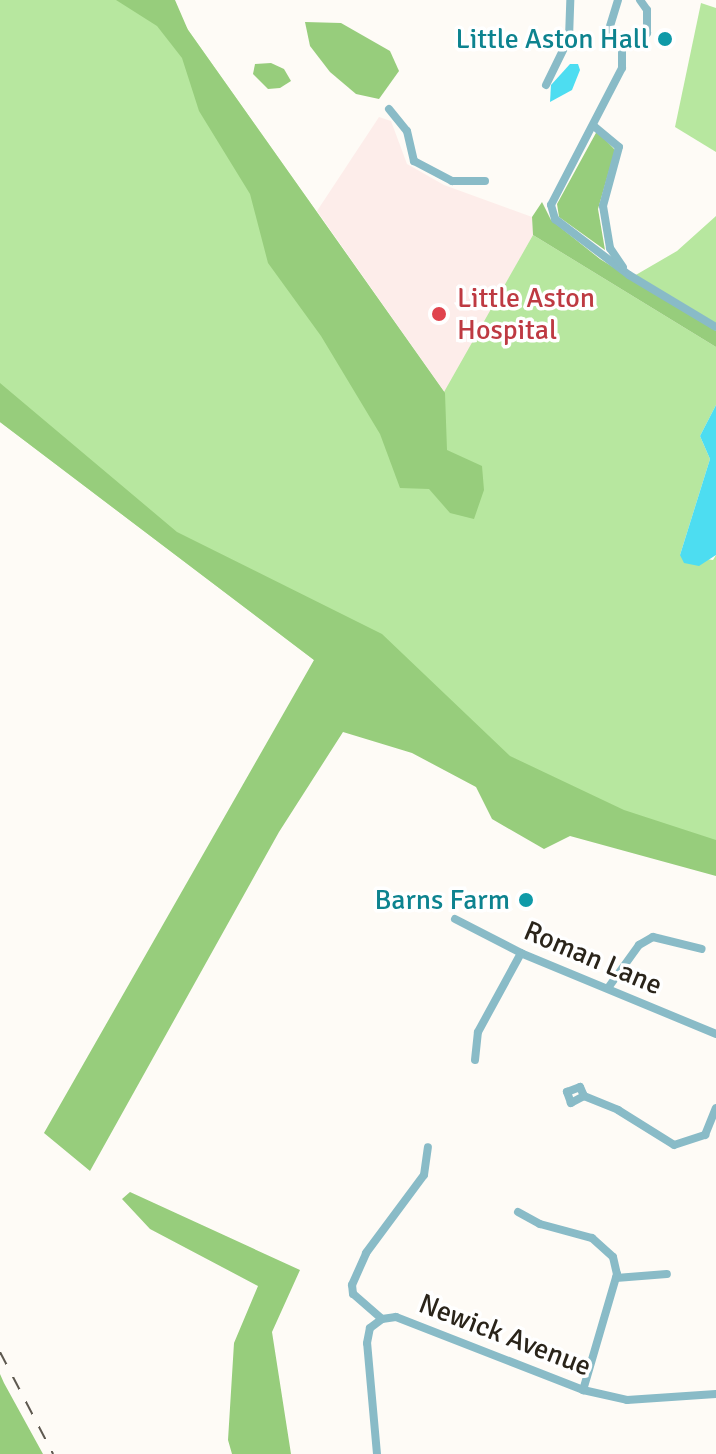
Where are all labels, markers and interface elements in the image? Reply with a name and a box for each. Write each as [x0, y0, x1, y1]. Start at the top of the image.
place label: Little Aston Hall [456, 22, 649, 56]
marker: Little Aston Hall [656, 30, 674, 48]
place label: Little Aston Hospital [457, 281, 595, 347]
marker: Little Aston Hospital [428, 303, 450, 325]
place label: Barns Farm [374, 883, 510, 917]
marker: Barns Farm [517, 891, 535, 909]
street label: Roman Lane [519, 914, 667, 1002]
street label: Newick Avenue [414, 1287, 596, 1383]

